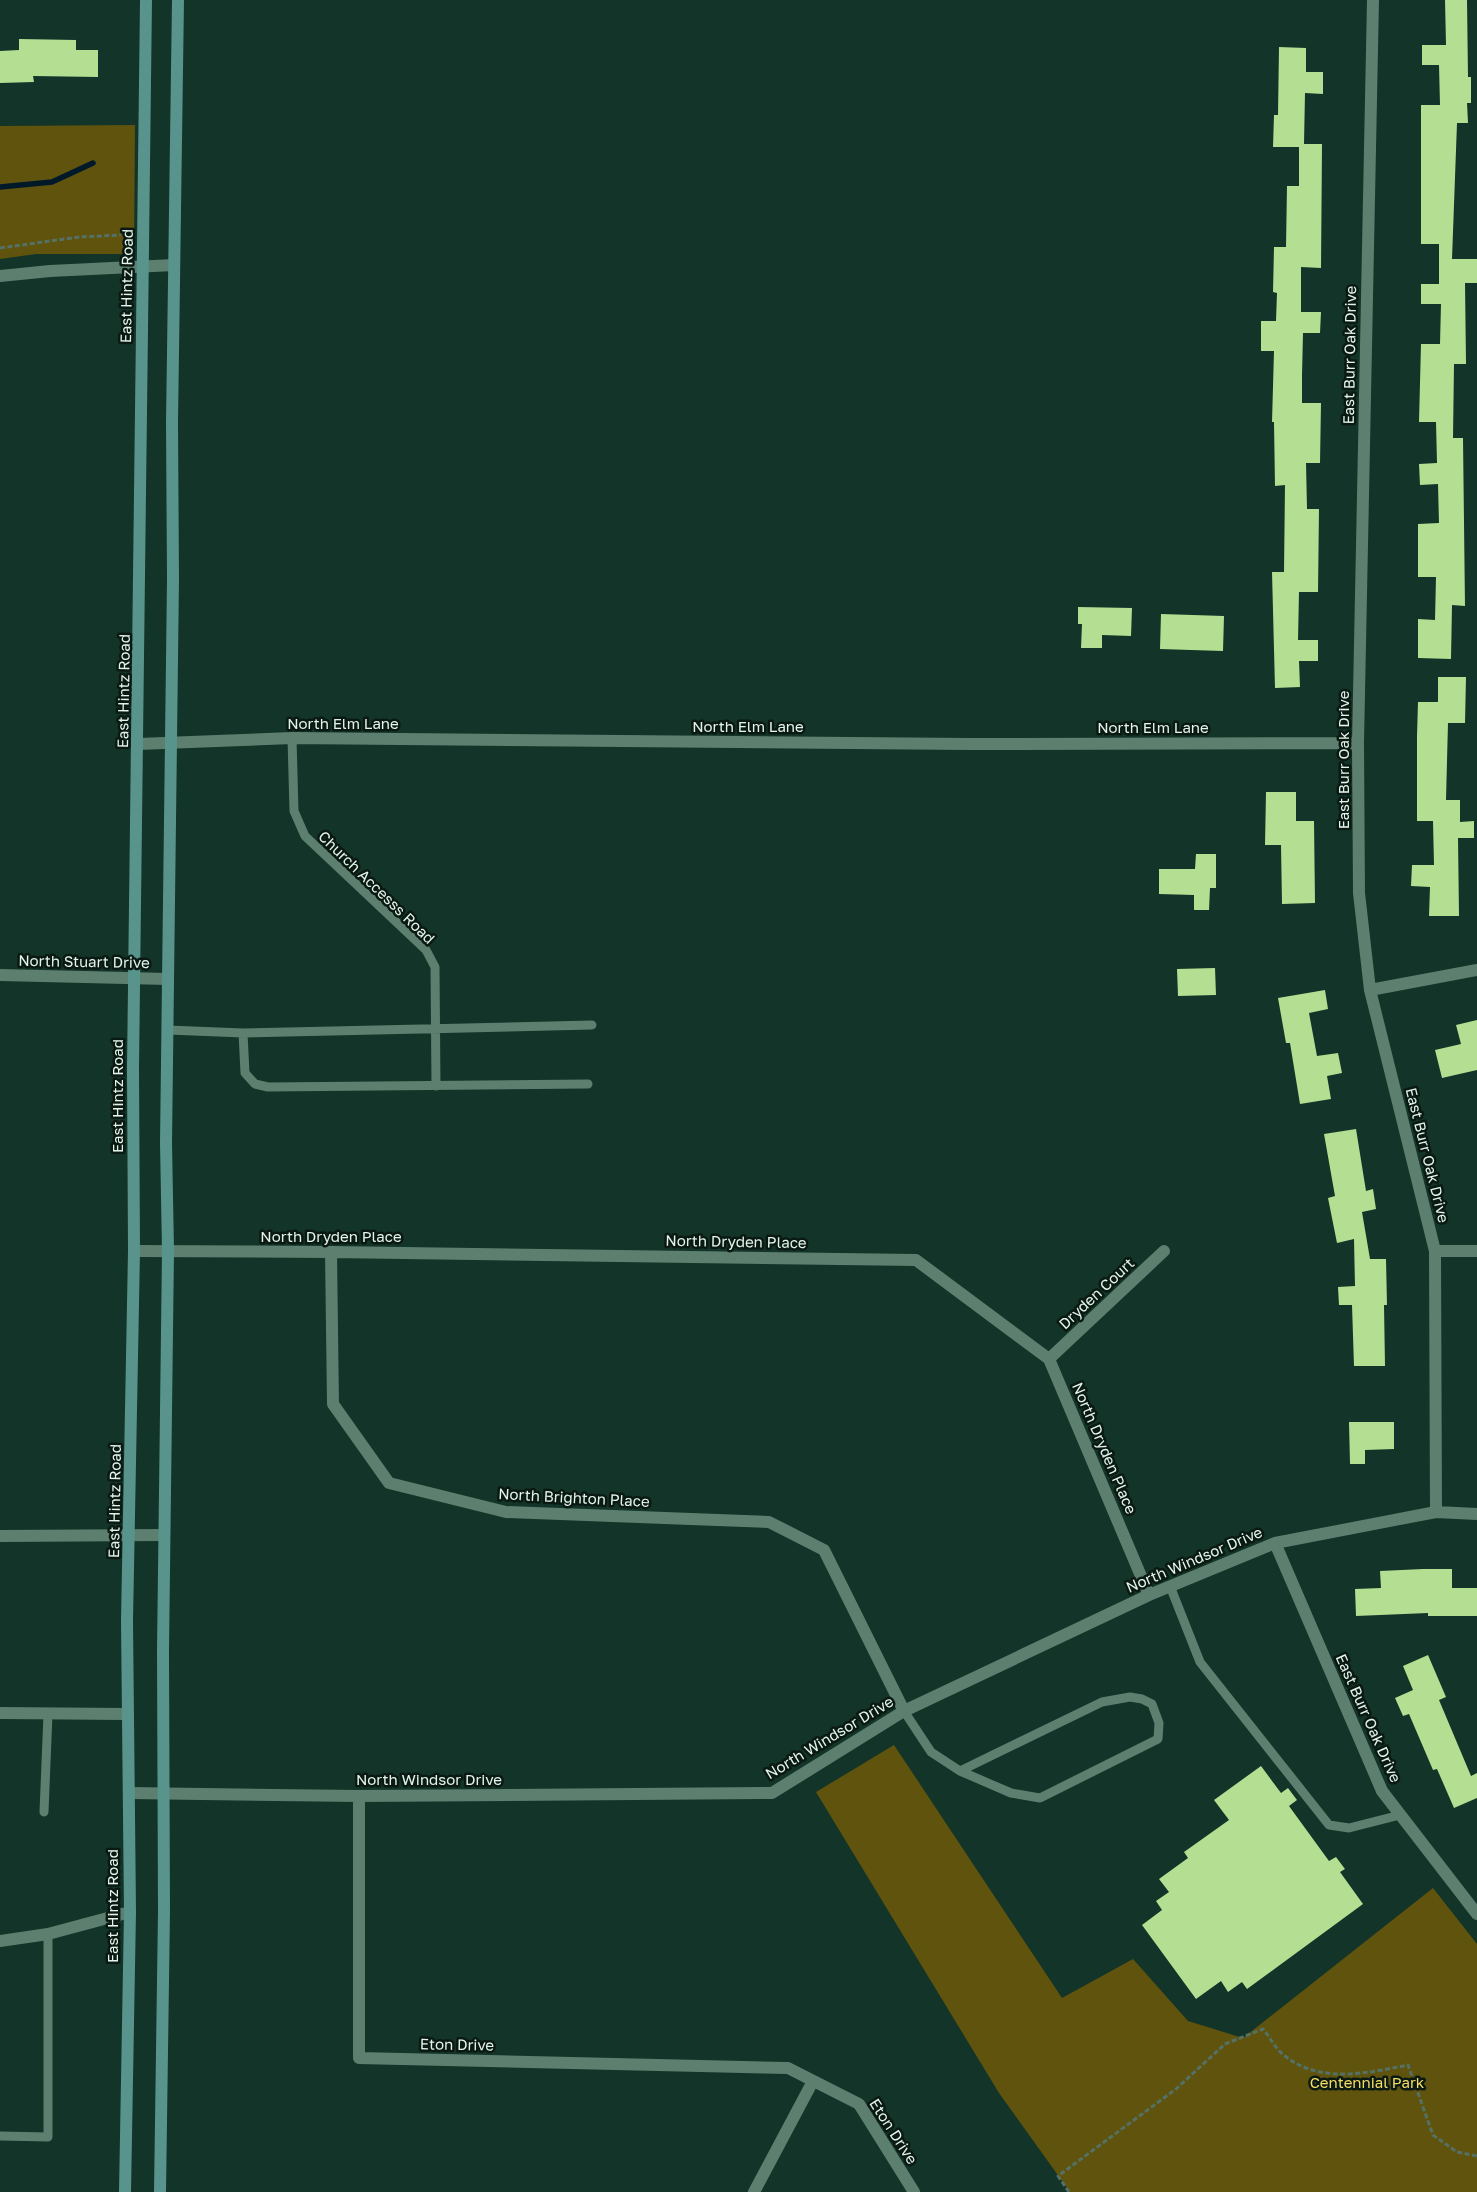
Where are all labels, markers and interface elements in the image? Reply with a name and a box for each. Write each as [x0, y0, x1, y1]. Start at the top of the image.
street label: East Hintz Road [116, 229, 136, 343]
street label: East Burr Oak Drive [1339, 285, 1359, 425]
street label: East Hintz Road [113, 634, 133, 748]
street label: East Burr Oak Drive [1334, 690, 1352, 829]
street label: North Elm Lane [287, 714, 399, 732]
street label: North Elm Lane [692, 717, 804, 735]
street label: North Elm Lane [1097, 718, 1209, 736]
street label: Church Accesss Road [315, 827, 439, 947]
street label: North Stuart Drive [18, 951, 150, 971]
street label: East Hintz Road [108, 1039, 126, 1153]
street label: East Burr Oak Drive [1402, 1086, 1454, 1225]
street label: North Dryden Place [260, 1227, 402, 1245]
street label: North Dryden Place [665, 1231, 807, 1251]
street label: Dryden Court [1055, 1254, 1137, 1332]
street label: North Dryden Place [1069, 1379, 1141, 1517]
street label: East Hintz Road [104, 1444, 124, 1558]
street label: North Brighton Place [498, 1484, 651, 1510]
street label: North Windsor Drive [1123, 1522, 1265, 1596]
street label: East Burr Oak Drive [1333, 1651, 1406, 1785]
street label: North Windsor Drive [762, 1692, 897, 1782]
street label: North Windsor Drive [356, 1770, 502, 1788]
street label: East Hintz Road [103, 1849, 121, 1963]
street label: Eton Drive [420, 2034, 495, 2054]
park label: Centennial Park [1310, 2073, 1425, 2091]
street label: Eton Drive [866, 2095, 922, 2167]

